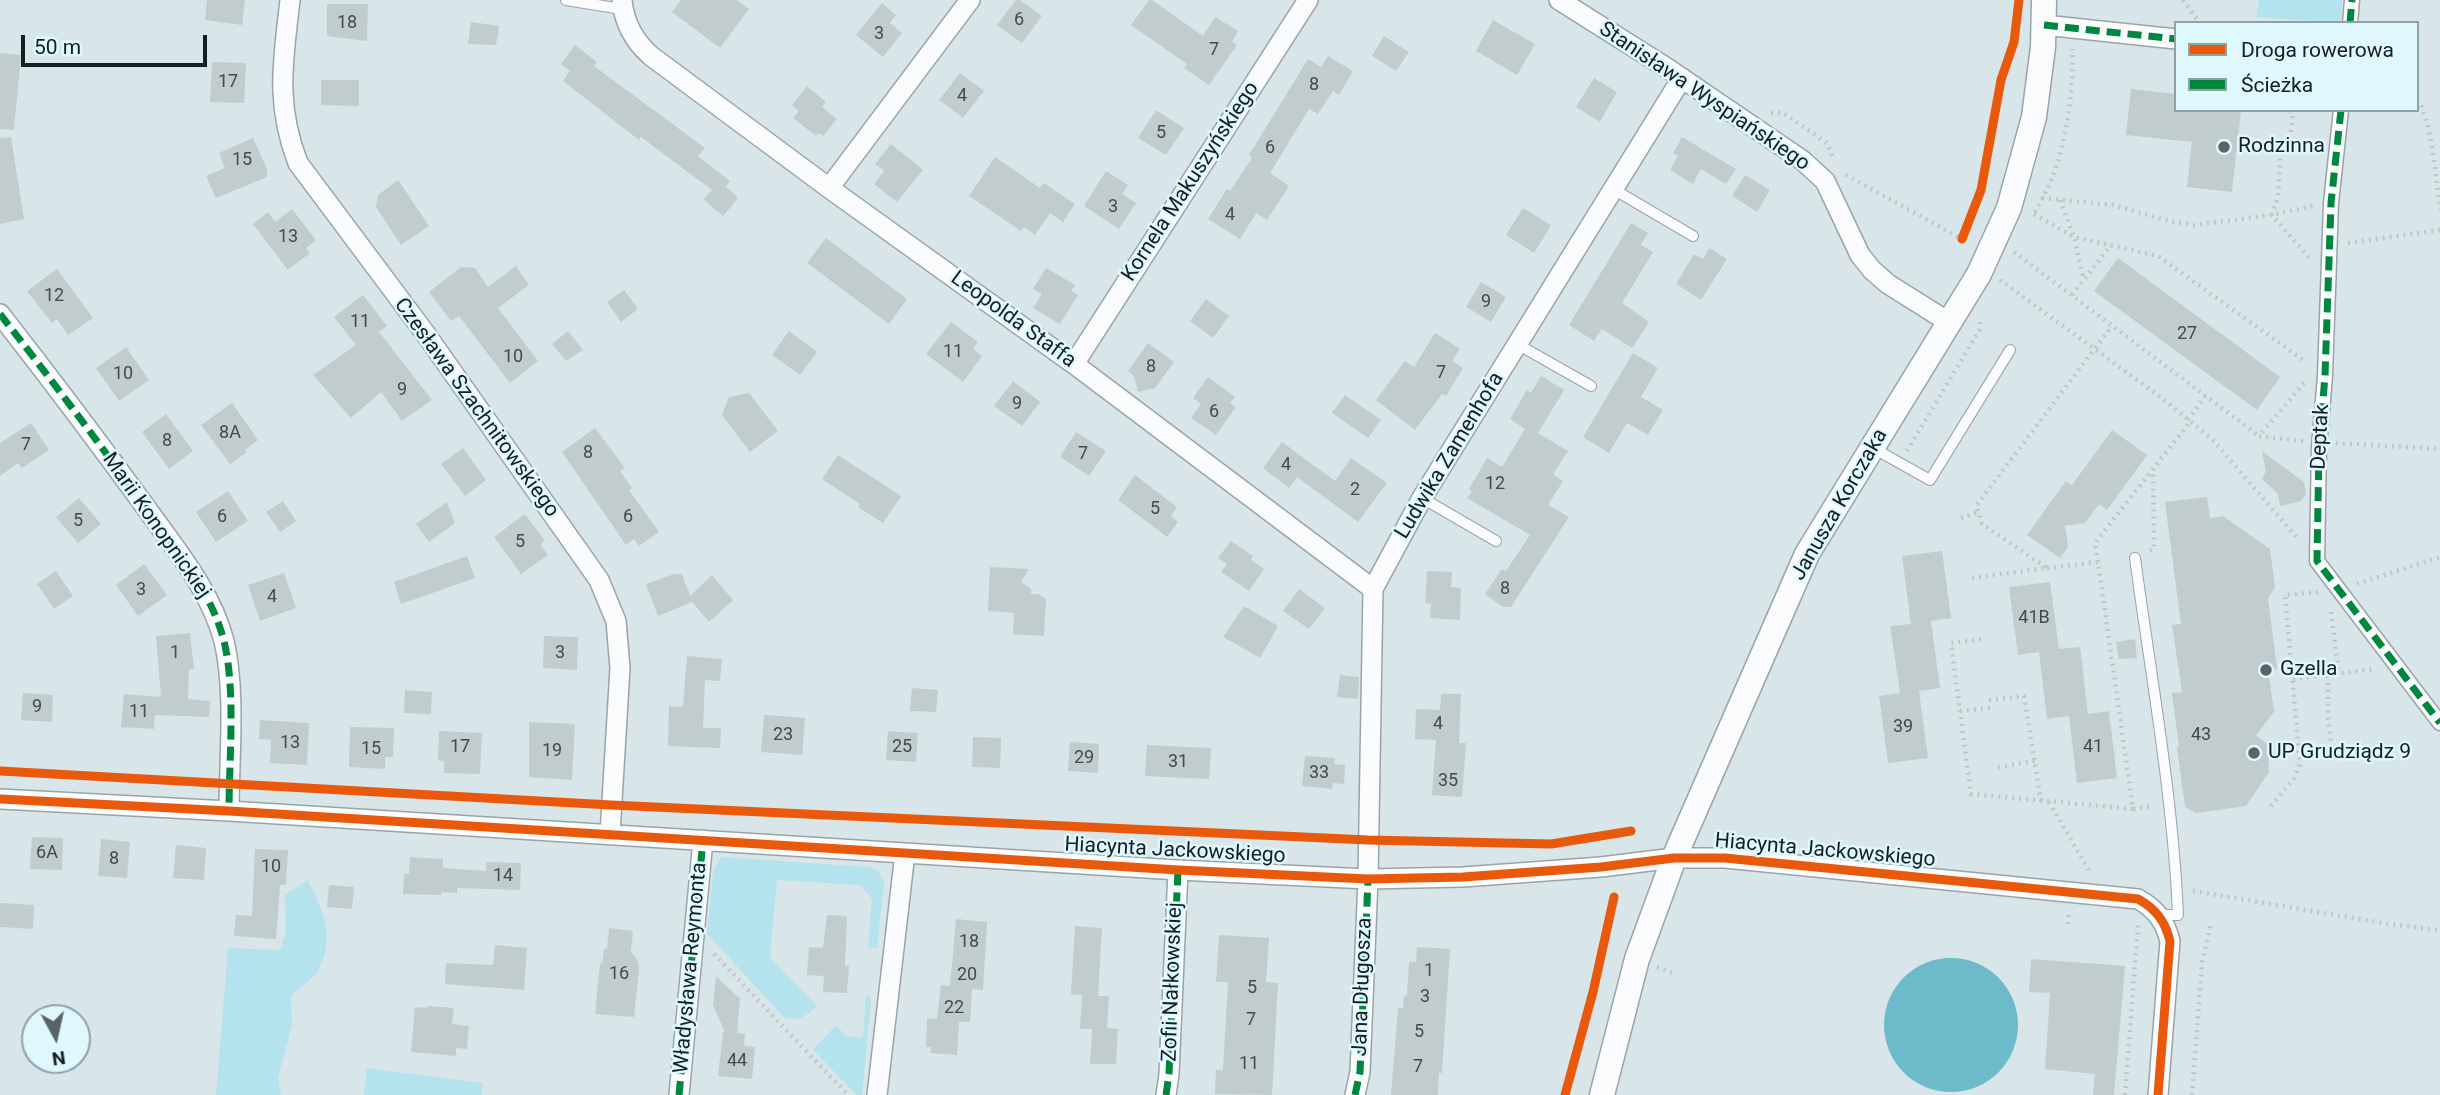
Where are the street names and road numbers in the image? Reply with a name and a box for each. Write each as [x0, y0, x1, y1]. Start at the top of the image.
street label: Stanisława Wyspiańskiego [1594, 17, 1814, 177]
street label: Kornela Makuszyńskiego [1117, 78, 1265, 286]
street label: Leopolda Staffa [946, 266, 1080, 374]
street label: Czesława Szachnitowskiego [388, 293, 564, 523]
street label: Ludwika Zamenhofa [1390, 368, 1510, 544]
street label: Deptak [2307, 404, 2335, 470]
street label: Janusza Korczaka [1786, 425, 1894, 585]
street label: Marii Konopnickiej [96, 448, 216, 604]
street label: Hiacynta Jackowskiego [1714, 829, 1936, 873]
street label: Hiacynta Jackowskiego [1064, 833, 1286, 869]
street label: Władysława Reymonta [669, 861, 713, 1075]
street label: Zofii Nałkowskiej [1158, 902, 1188, 1062]
street label: Jana Długosza [1348, 917, 1378, 1057]

